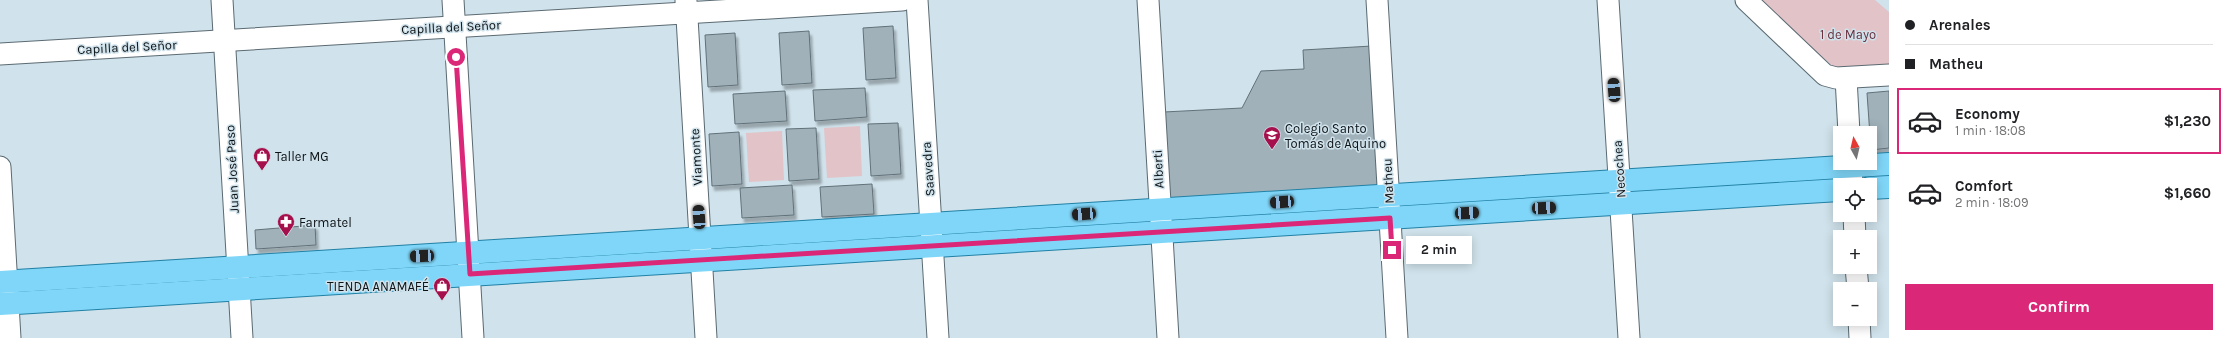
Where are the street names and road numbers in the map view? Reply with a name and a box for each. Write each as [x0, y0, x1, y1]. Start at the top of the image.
street label: Capilla del Señor [401, 17, 501, 37]
street label: Capilla del Señor [77, 37, 177, 57]
street label: Juan José Paso [222, 124, 242, 214]
street label: Viamonte [687, 128, 705, 186]
street label: Necochea [1610, 140, 1628, 198]
street label: Saavedra [919, 141, 937, 197]
street label: Alberti [1149, 149, 1167, 189]
street label: Matheu [1379, 158, 1397, 204]

